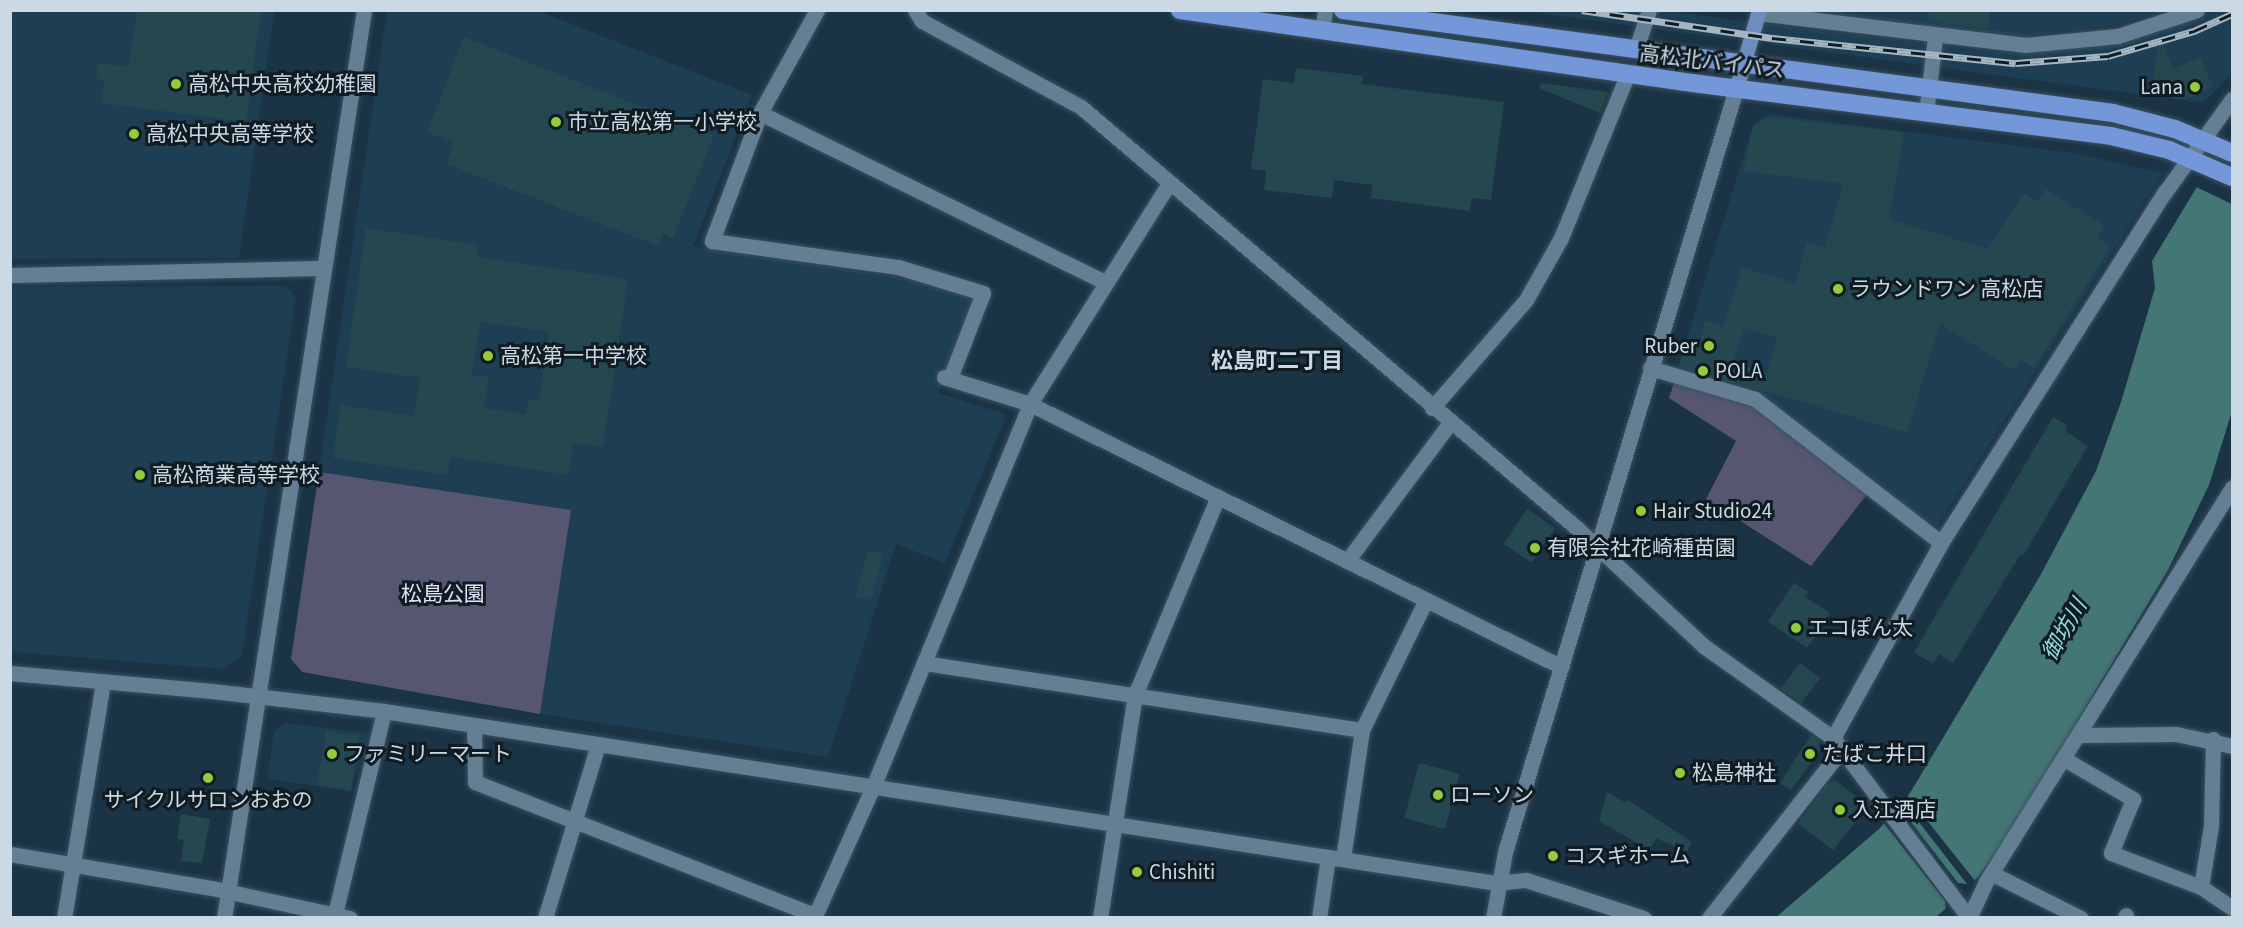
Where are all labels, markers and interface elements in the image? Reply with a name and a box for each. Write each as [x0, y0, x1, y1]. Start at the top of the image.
street label: 高松北バイパス [1638, 41, 1786, 83]
place label: 高松中央高校幼稚園 [188, 71, 377, 97]
place label: Lana [2140, 74, 2183, 100]
marker: 高松中央高校幼稚園 [169, 77, 183, 91]
marker: Lana [2188, 80, 2202, 94]
place label: 市立高松第一小学校 [568, 109, 757, 135]
marker: 市立高松第一小学校 [549, 115, 563, 129]
place label: 高松中央高等学校 [146, 121, 314, 147]
marker: 高松中央高等学校 [127, 127, 141, 141]
place label: ラウンドワン 高松店 [1850, 276, 2043, 302]
marker: ラウンドワン 高松店 [1831, 282, 1845, 296]
place label: Ruber [1644, 333, 1697, 359]
marker: Ruber [1702, 339, 1716, 353]
place label: 高松第一中学校 [500, 343, 647, 369]
marker: 高松第一中学校 [481, 349, 495, 363]
district label: 松島町二丁目 [1211, 349, 1343, 375]
place label: POLA [1715, 358, 1762, 384]
marker: POLA [1696, 364, 1710, 378]
place label: 高松商業高等学校 [152, 462, 320, 488]
marker: 高松商業高等学校 [133, 468, 147, 482]
place label: Hair Studio24 [1653, 498, 1772, 524]
marker: Hair Studio24 [1634, 504, 1648, 518]
place label: 有限会社花崎種苗園 [1547, 535, 1736, 561]
marker: 有限会社花崎種苗園 [1528, 541, 1542, 555]
park label: 松島公園 [401, 581, 485, 607]
water label: 御坊川 [2037, 595, 2093, 665]
place label: エコぽん太 [1808, 615, 1913, 641]
marker: エコぽん太 [1789, 621, 1803, 635]
place label: ファミリーマート [344, 741, 512, 767]
place label: たばこ井口 [1822, 741, 1927, 767]
marker: ファミリーマート [325, 747, 339, 761]
marker: たばこ井口 [1803, 747, 1817, 761]
place label: 松島神社 [1692, 760, 1776, 786]
marker: 松島神社 [1673, 766, 1687, 780]
marker: サイクルサロンおおの [201, 771, 215, 785]
place label: ローソン [1450, 782, 1534, 808]
place label: サイクルサロンおおの [103, 787, 313, 813]
marker: ローソン [1431, 788, 1445, 802]
place label: 入江酒店 [1852, 797, 1936, 823]
marker: 入江酒店 [1833, 803, 1847, 817]
place label: コスギホーム [1565, 843, 1691, 869]
marker: コスギホーム [1546, 849, 1560, 863]
place label: Chishiti [1149, 859, 1215, 885]
marker: Chishiti [1130, 865, 1144, 879]

